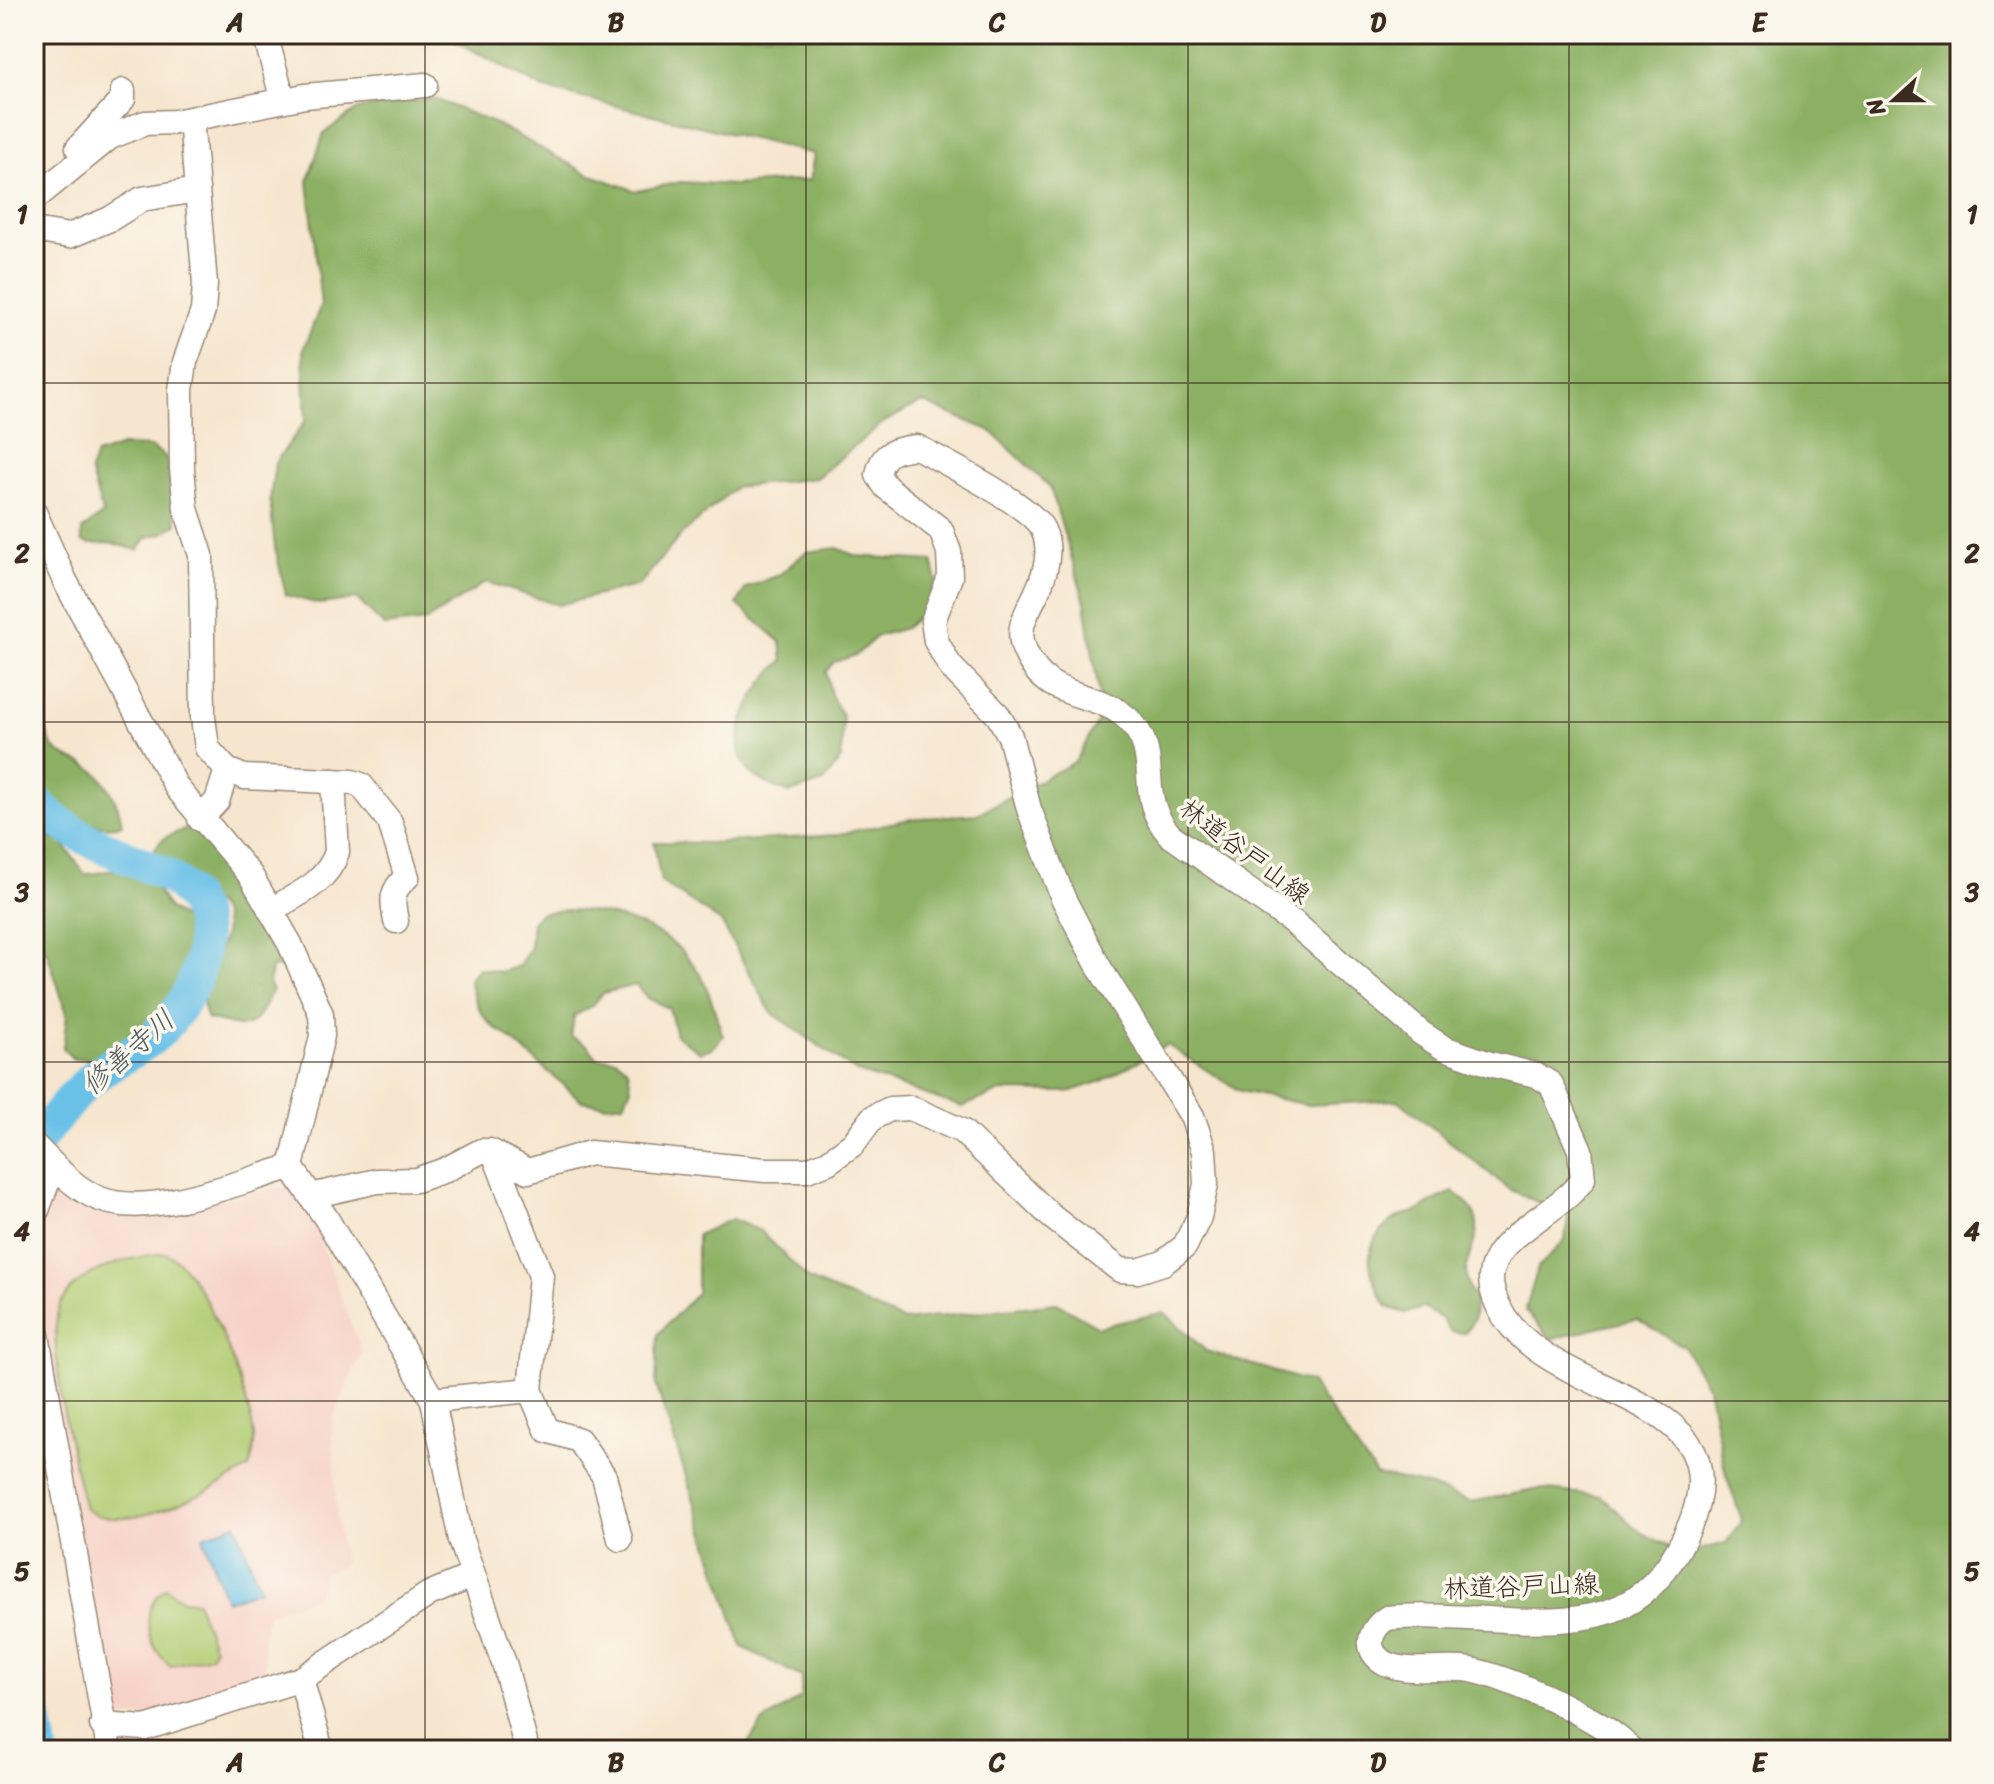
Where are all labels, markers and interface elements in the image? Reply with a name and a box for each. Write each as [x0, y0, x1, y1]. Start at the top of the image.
text: A [225, 0, 244, 45]
text: B [608, 0, 625, 45]
text: C [988, 0, 1006, 45]
text: D [1370, 0, 1386, 45]
text: E [1752, 0, 1769, 45]
north arrow [1854, 60, 1934, 140]
text: N [1855, 92, 1897, 122]
text: 1 [16, 191, 28, 237]
text: 1 [1966, 191, 1978, 237]
text: 2 [13, 530, 30, 576]
text: 2 [1963, 530, 1980, 576]
street label: 林道谷戸山線 [1169, 786, 1321, 916]
text: 3 [14, 869, 30, 915]
text: 3 [1964, 869, 1980, 915]
water label: 修善寺川 [70, 997, 186, 1107]
text: 4 [14, 1208, 30, 1254]
text: 4 [1964, 1208, 1980, 1254]
text: 5 [14, 1548, 30, 1594]
text: 5 [1964, 1548, 1980, 1594]
street label: 林道谷戸山線 [1442, 1560, 1600, 1612]
text: A [225, 1739, 244, 1784]
text: B [608, 1739, 625, 1784]
text: C [988, 1739, 1006, 1784]
text: D [1370, 1739, 1386, 1784]
text: E [1752, 1739, 1769, 1784]

